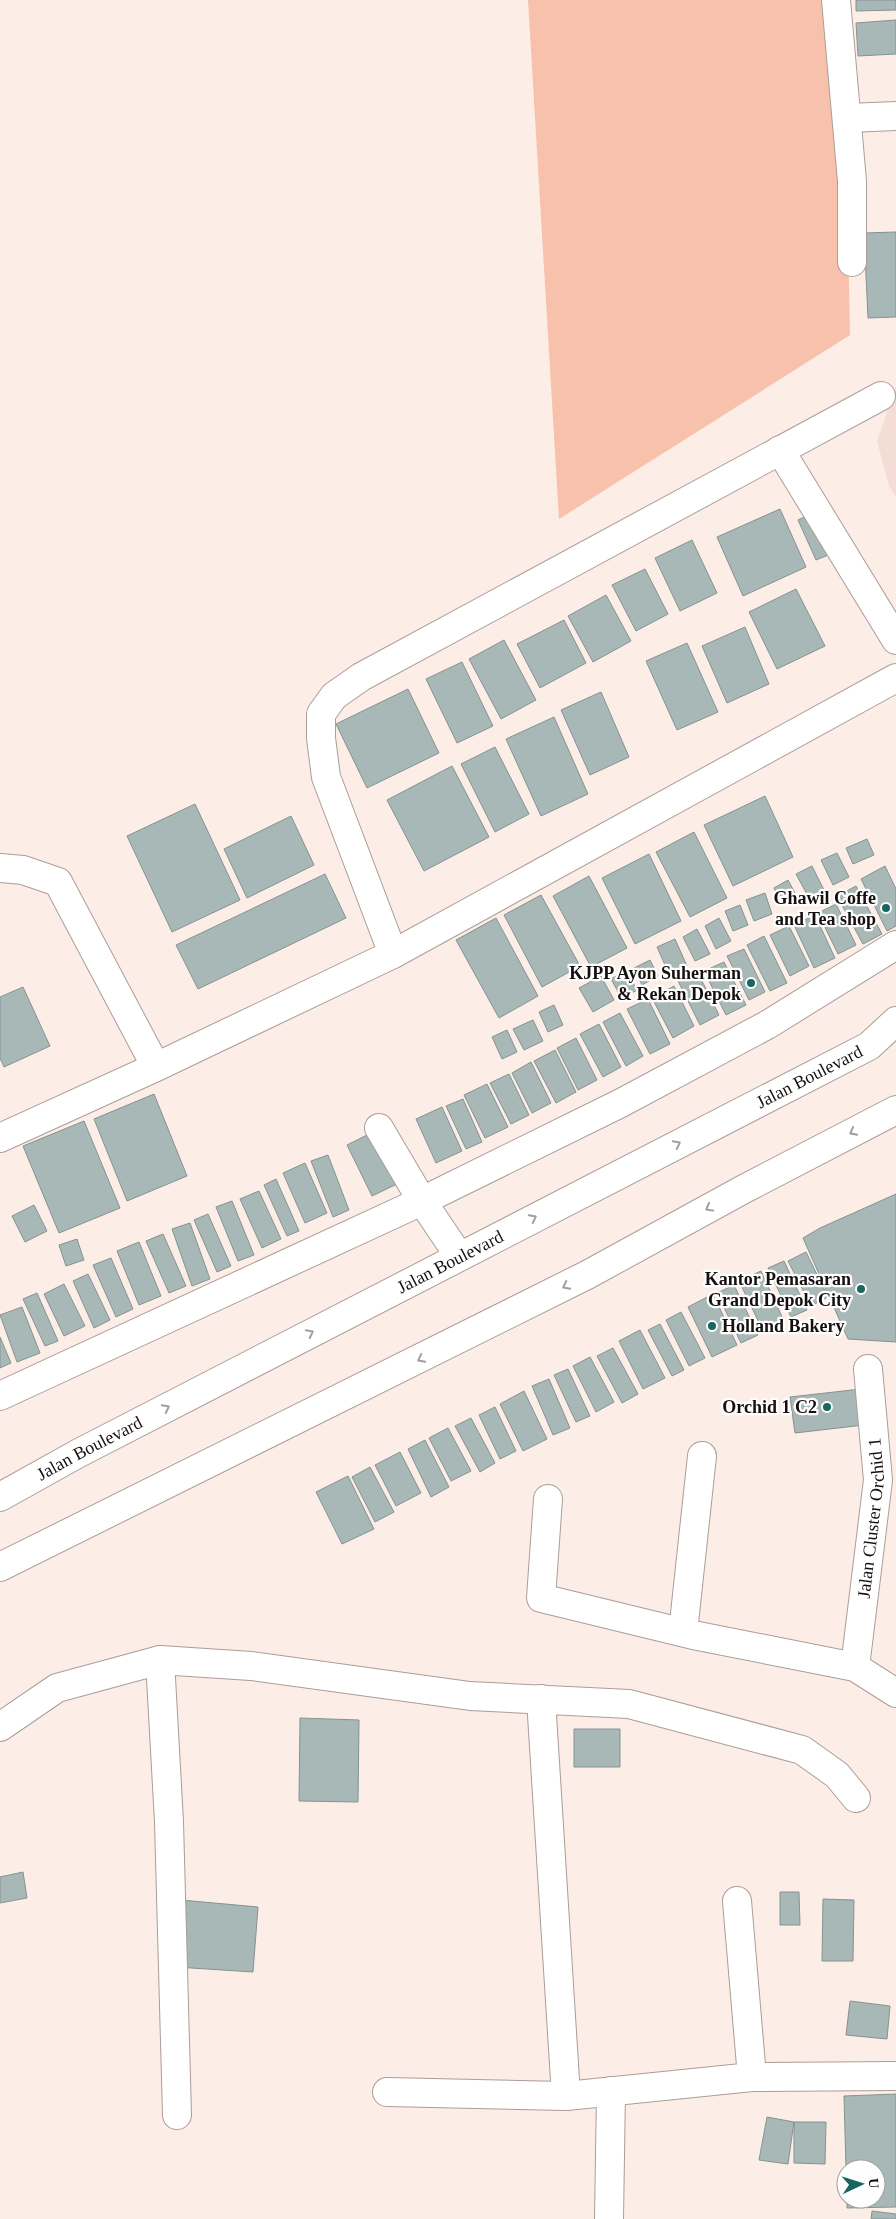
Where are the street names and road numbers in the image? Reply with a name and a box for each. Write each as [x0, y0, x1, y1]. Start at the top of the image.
street label: Jalan Boulevard [753, 1041, 866, 1112]
street label: Jalan Boulevard [394, 1226, 507, 1297]
street label: Jalan Boulevard [33, 1412, 146, 1484]
street label: Jalan Cluster Orchid 1 [854, 1437, 888, 1600]

